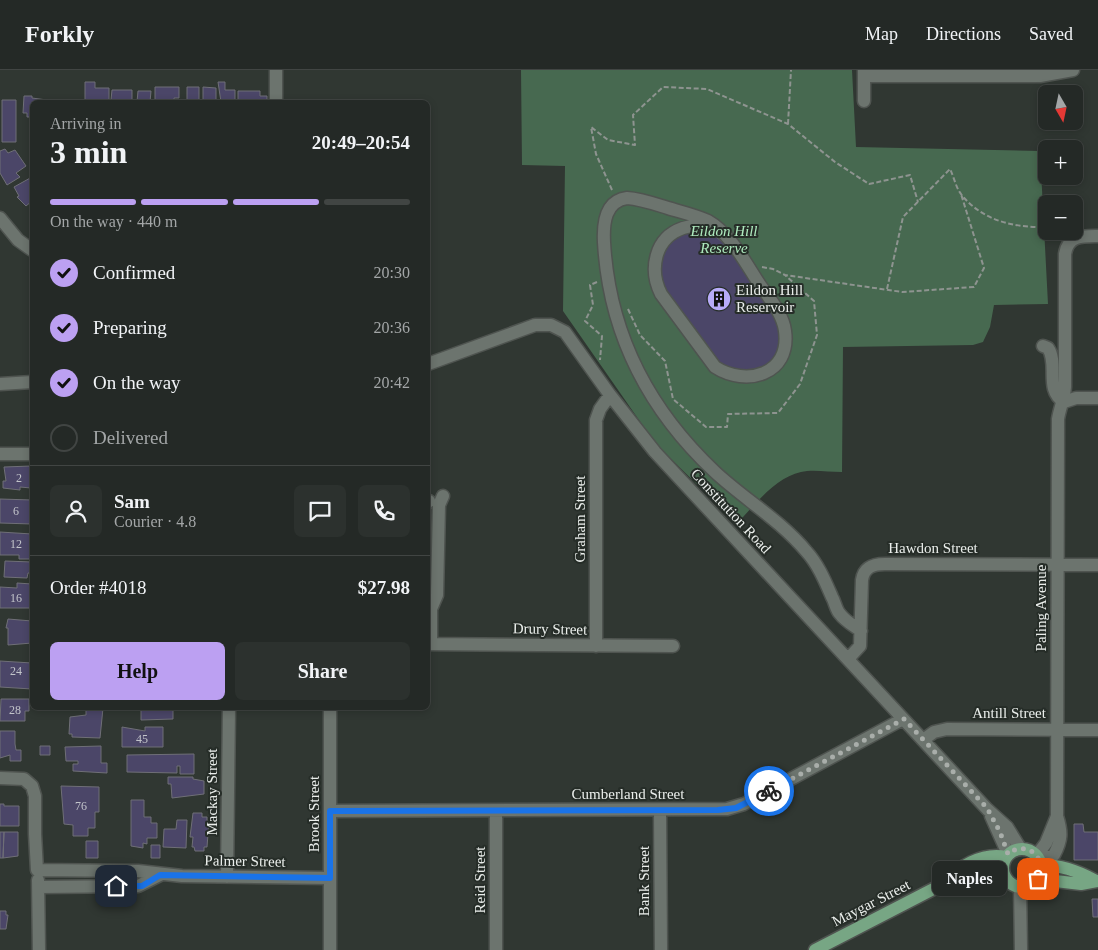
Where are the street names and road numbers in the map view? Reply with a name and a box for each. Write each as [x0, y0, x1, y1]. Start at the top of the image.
street label: Constitution Road [688, 465, 775, 557]
street label: Graham Street [572, 475, 588, 563]
street label: Hawdon Street [888, 540, 979, 556]
street label: Paling Avenue [1033, 564, 1049, 651]
street label: Drury Street [513, 620, 588, 638]
street label: Antill Street [972, 705, 1047, 721]
street label: Mackay Street [204, 748, 220, 836]
street label: Brook Street [306, 775, 322, 852]
street label: Cumberland Street [572, 786, 685, 802]
street label: Bank Street [636, 845, 652, 916]
street label: Reid Street [472, 846, 488, 914]
street label: Palmer Street [204, 852, 287, 870]
street label: Maygar Street [829, 876, 913, 930]

